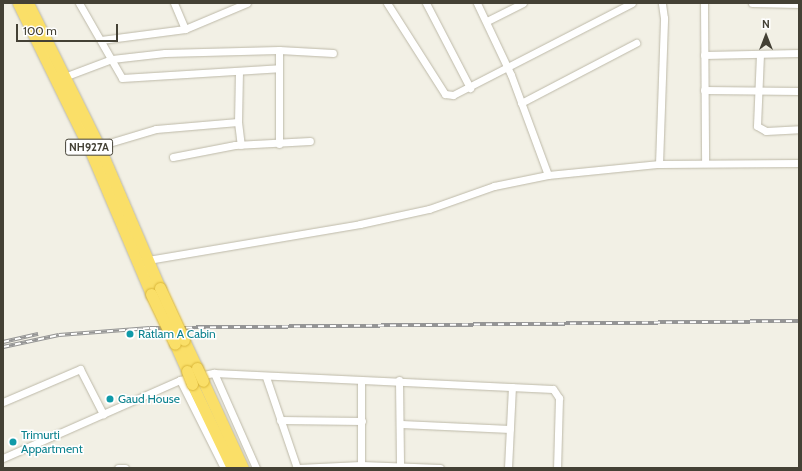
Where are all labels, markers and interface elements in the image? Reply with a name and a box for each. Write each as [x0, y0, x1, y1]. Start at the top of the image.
scale bar [18, 16, 120, 42]
north arrow [746, 16, 786, 56]
text: N [762, 17, 770, 31]
text: 100 m [23, 23, 57, 38]
road number: NH927A [65, 138, 113, 156]
place label: Ratlam A Cabin [138, 327, 216, 341]
marker: Ratlam A Cabin [125, 329, 135, 339]
place label: Gaud House [118, 392, 180, 406]
marker: Gaud House [105, 394, 115, 404]
place label: Trimurti Appartment [21, 428, 83, 456]
marker: Trimurti Appartment [8, 437, 18, 447]

